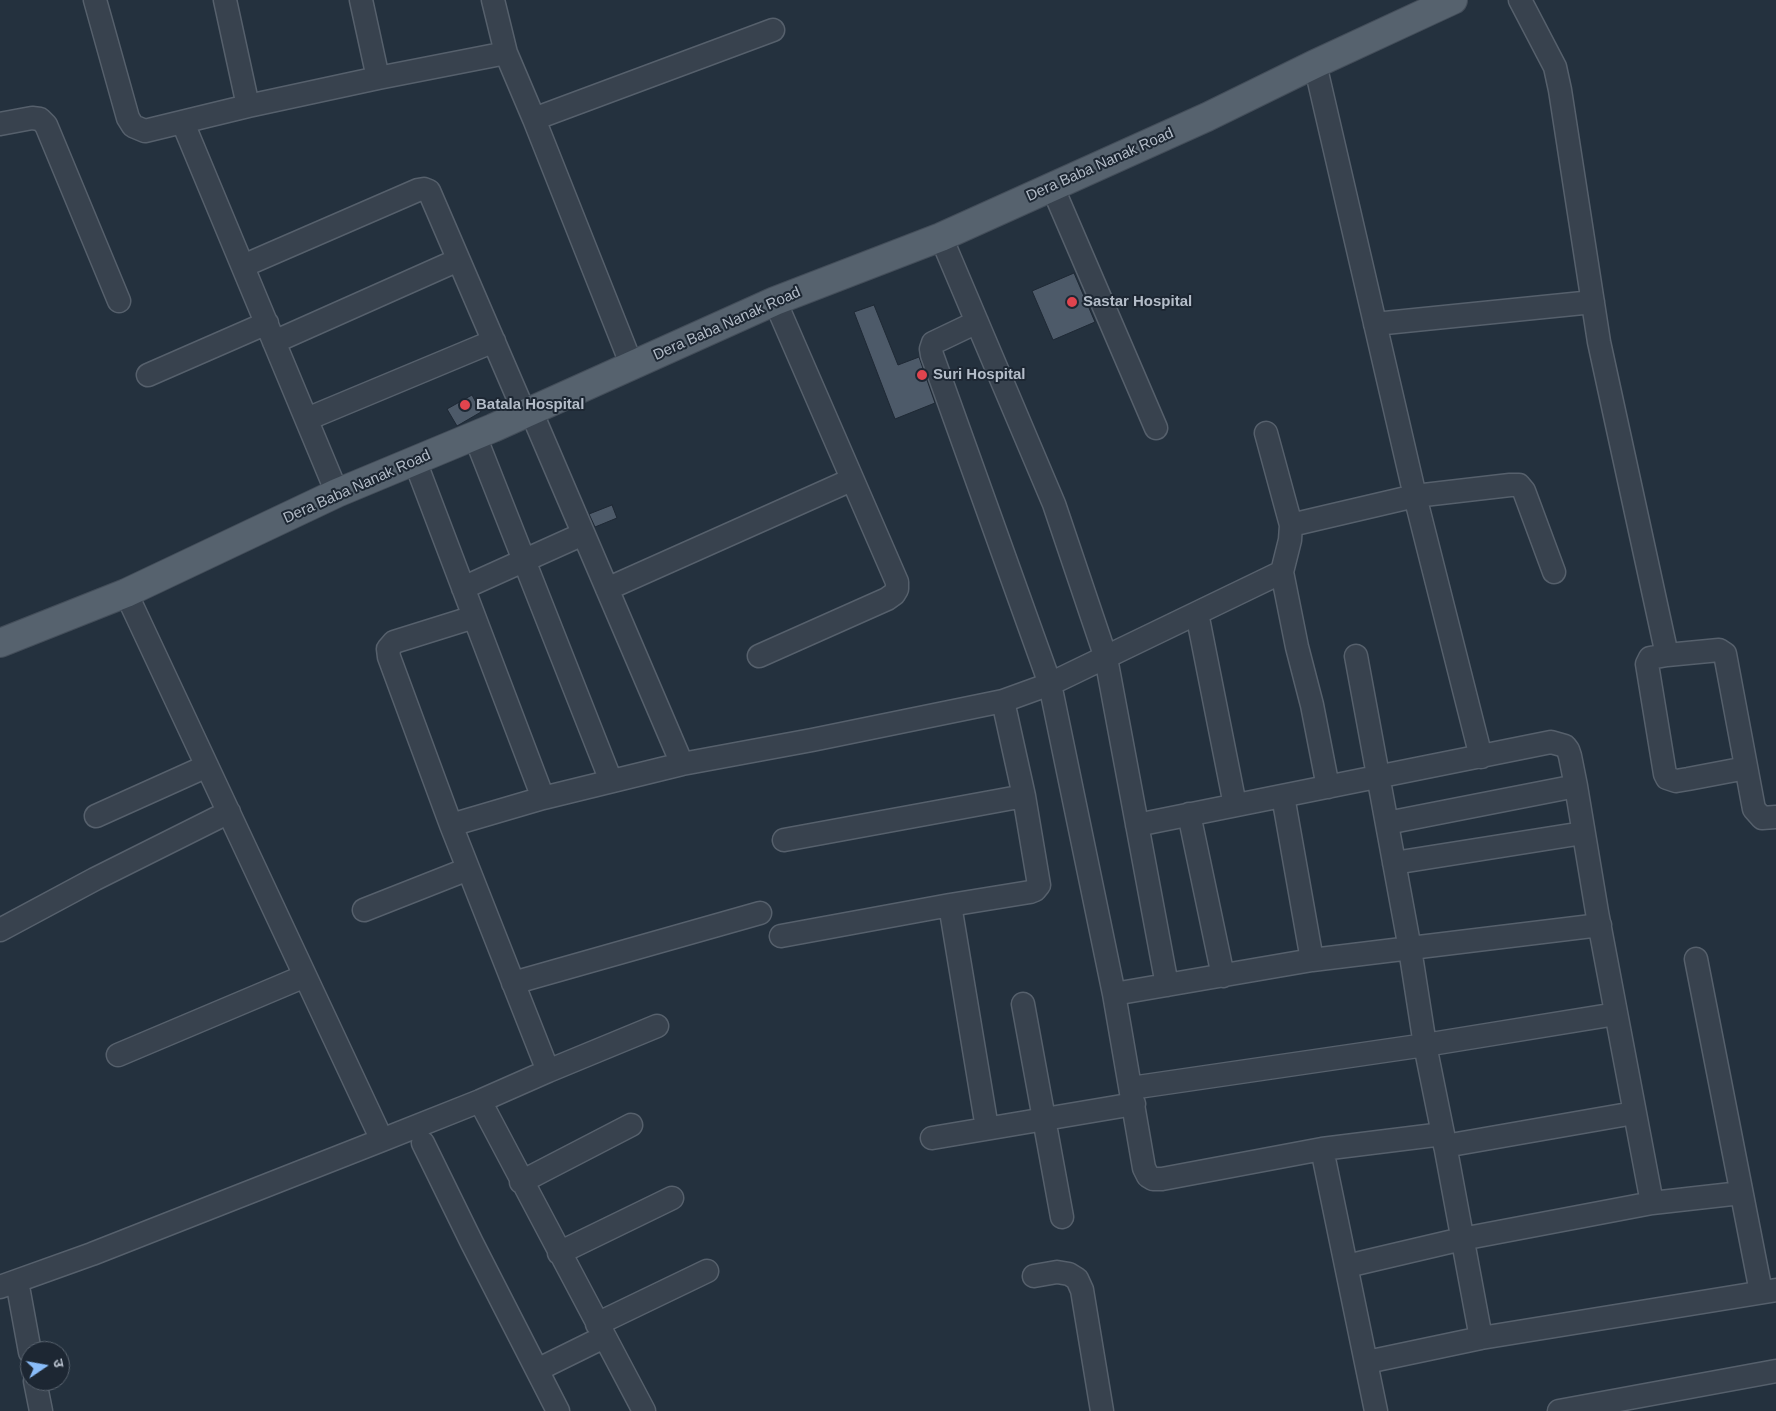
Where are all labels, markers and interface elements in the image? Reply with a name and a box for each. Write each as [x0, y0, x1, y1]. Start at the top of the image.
street label: Dera Baba Nanak Road [1024, 124, 1176, 206]
street label: Dera Baba Nanak Road [651, 283, 803, 365]
place label: Sastar Hospital [1083, 293, 1192, 311]
marker: Sastar Hospital [1065, 295, 1079, 309]
place label: Suri Hospital [933, 366, 1026, 384]
marker: Suri Hospital [915, 368, 929, 382]
place label: Batala Hospital [476, 396, 584, 414]
marker: Batala Hospital [458, 398, 472, 412]
street label: Dera Baba Nanak Road [281, 446, 433, 528]
north arrow [20, 1341, 70, 1391]
text: उ [50, 1357, 67, 1369]

